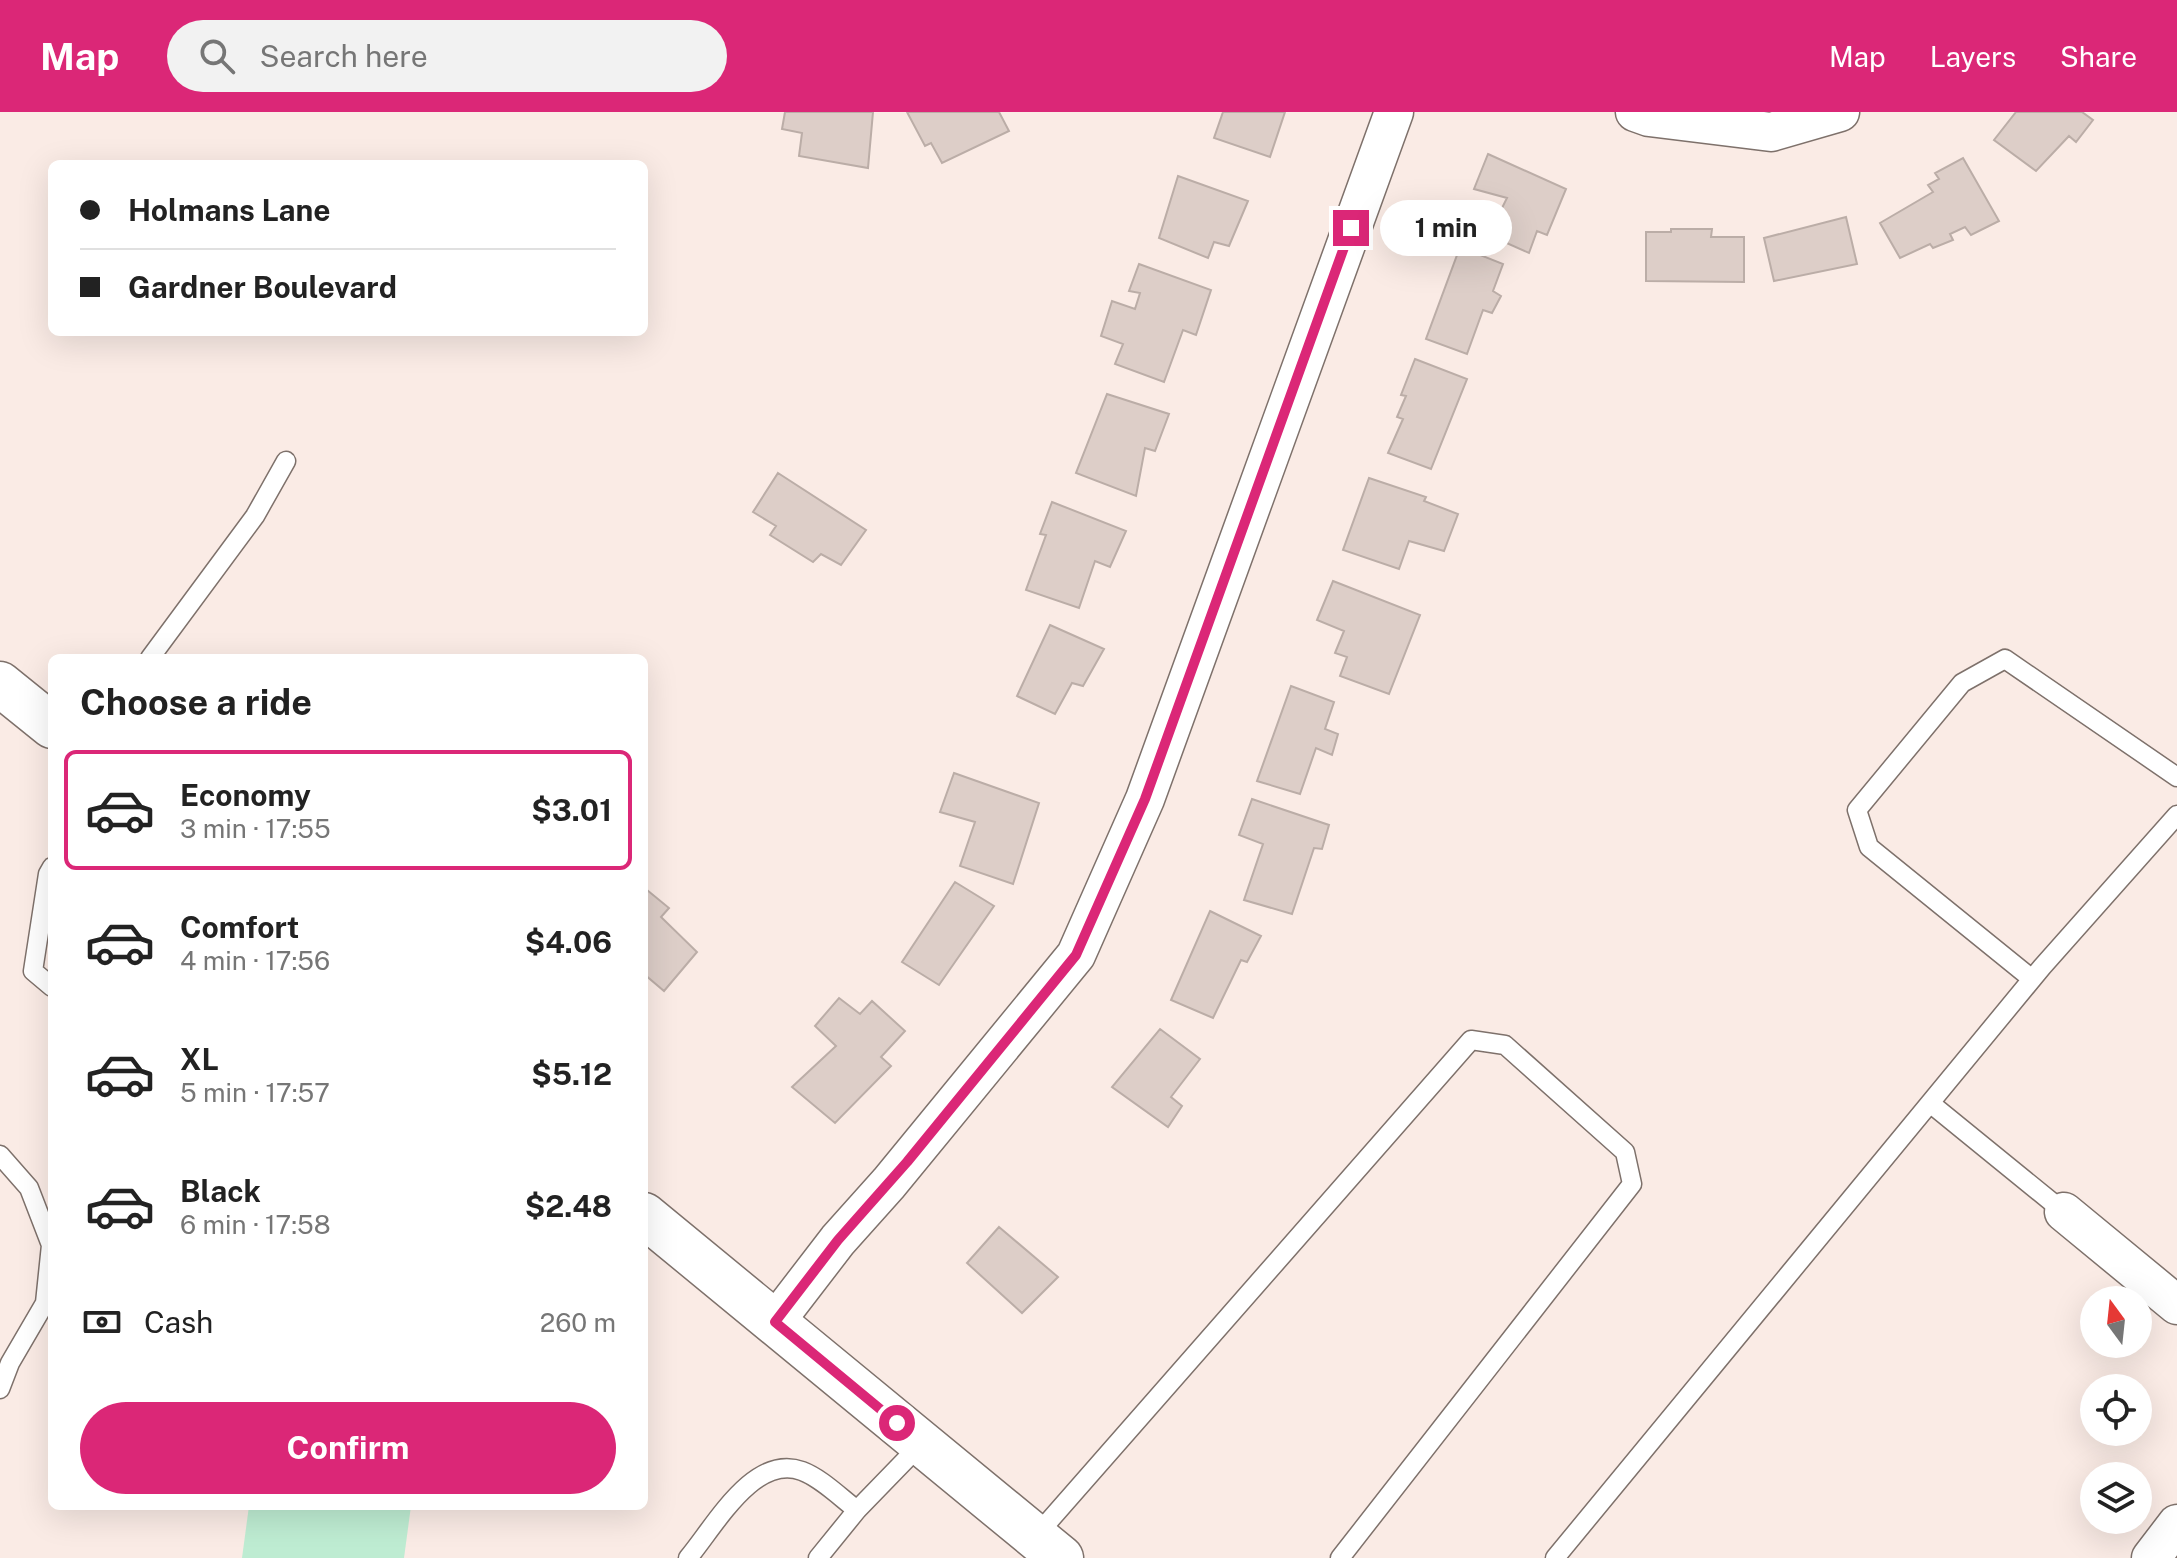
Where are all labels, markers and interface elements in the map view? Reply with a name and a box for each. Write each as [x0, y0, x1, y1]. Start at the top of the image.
search box [167, 20, 727, 92]
text: Map [40, 34, 119, 79]
icon: search [195, 34, 239, 78]
text: Search here [259, 38, 428, 74]
text: Map [1829, 40, 1886, 73]
text: Layers [1930, 40, 2016, 73]
text: Share [2060, 40, 2137, 73]
text: Holmans Lane [128, 192, 331, 228]
callout: 1 min [1379, 200, 1511, 256]
route end [1333, 210, 1369, 246]
text: 1 min [1415, 212, 1477, 243]
text: Gardner Boulevard [128, 269, 397, 305]
text: Choose a ride [80, 681, 312, 723]
icon: car [84, 774, 156, 846]
text: Economy [180, 777, 311, 813]
text: $3.01 [531, 792, 612, 828]
text: 3 min · 17:55 [180, 813, 331, 844]
icon: car [84, 906, 156, 978]
text: Comfort [180, 909, 299, 945]
text: $4.06 [525, 924, 612, 960]
text: 4 min · 17:56 [180, 945, 330, 976]
icon: car [84, 1038, 156, 1110]
text: XL [180, 1041, 219, 1077]
text: $5.12 [531, 1056, 612, 1092]
text: 5 min · 17:57 [180, 1077, 330, 1108]
icon: car [84, 1170, 156, 1242]
text: Black [180, 1173, 261, 1209]
text: $2.48 [525, 1188, 612, 1224]
text: 6 min · 17:58 [180, 1209, 331, 1240]
north arrow [2080, 1286, 2152, 1358]
map controls [2080, 1286, 2152, 1534]
icon: cash [80, 1300, 124, 1344]
text: Cash [144, 1304, 213, 1340]
text: 260 m [540, 1307, 616, 1338]
button: locate [2080, 1374, 2152, 1446]
button: Confirm [80, 1402, 616, 1494]
route start [879, 1405, 915, 1441]
button: layers [2080, 1462, 2152, 1534]

